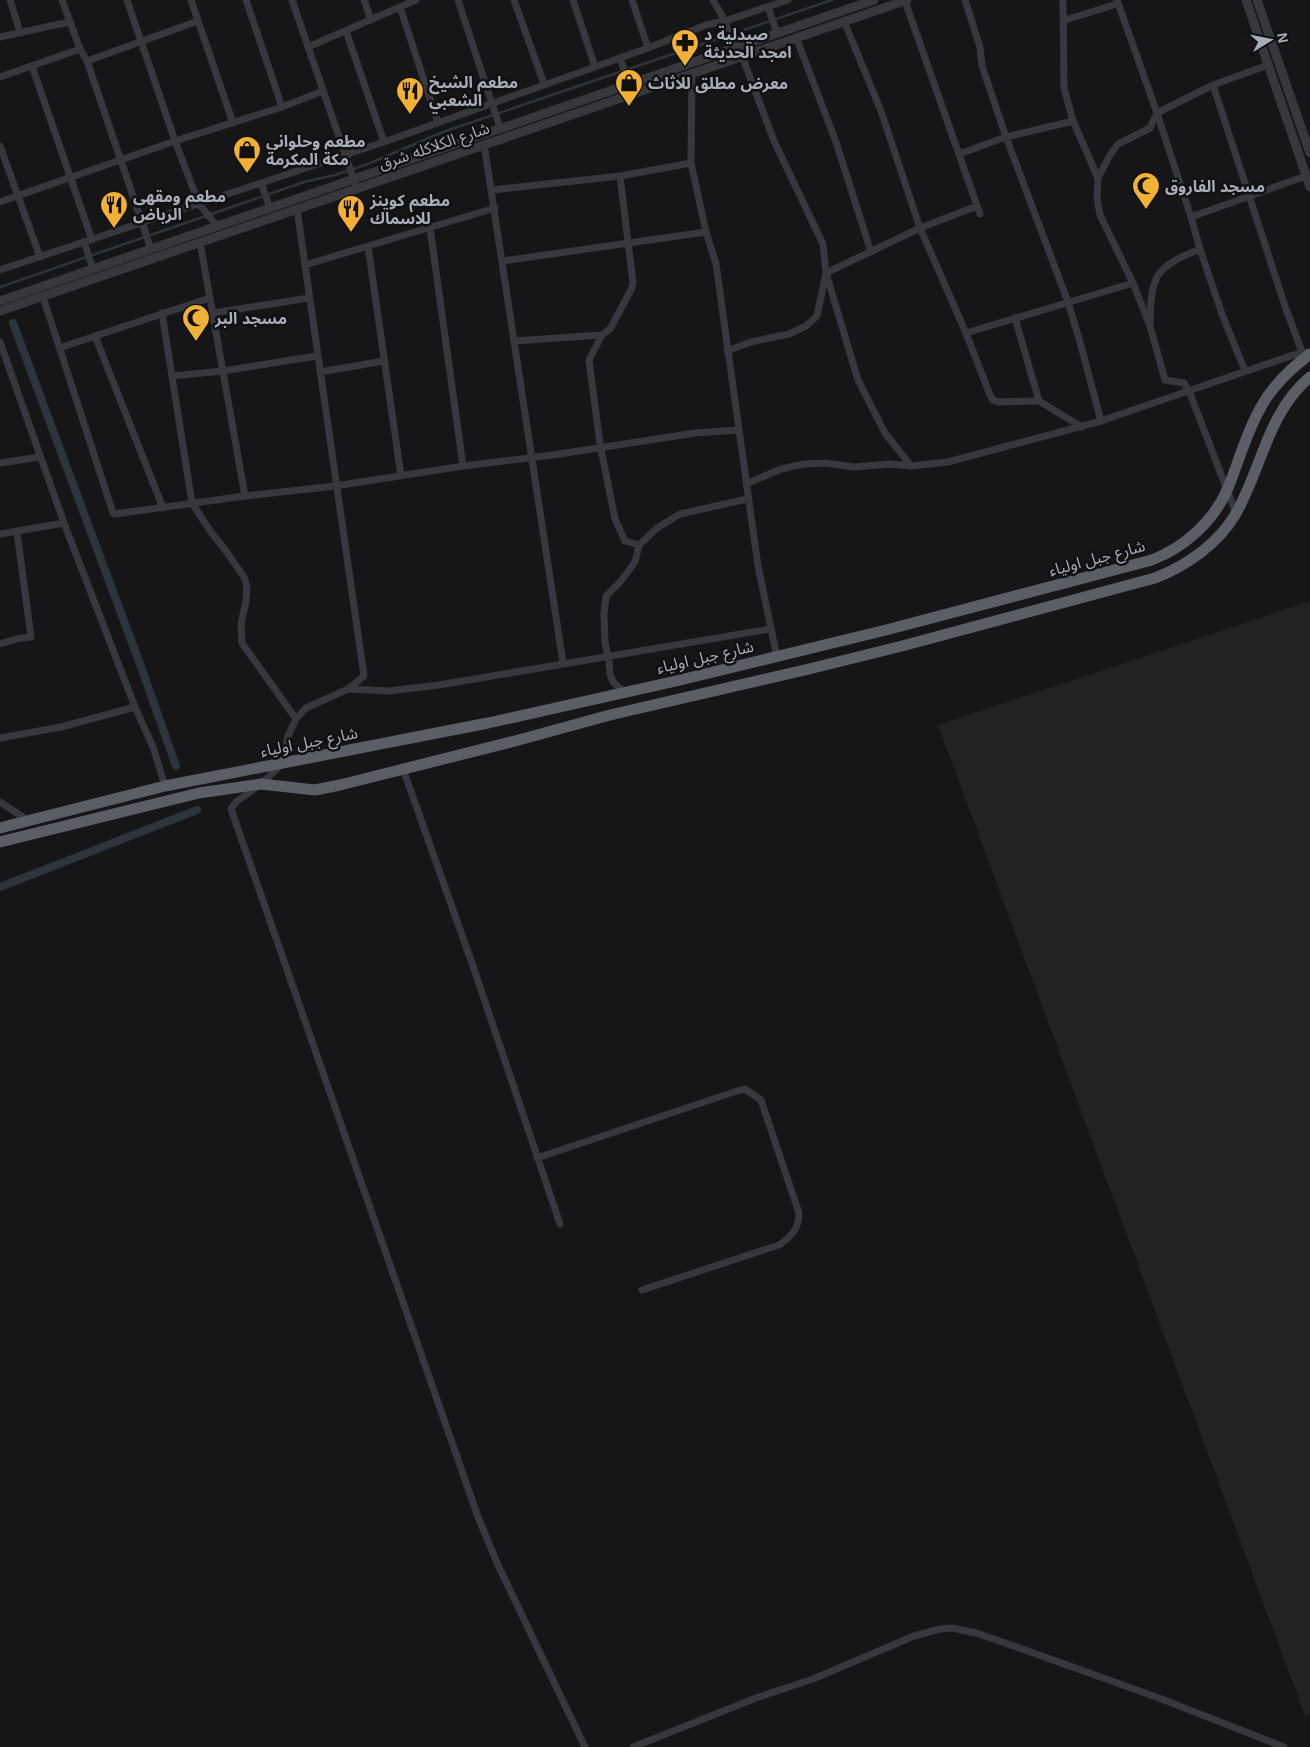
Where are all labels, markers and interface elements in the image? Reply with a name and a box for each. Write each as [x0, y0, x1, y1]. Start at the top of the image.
north arrow [1245, 15, 1295, 65]
place label: صيدلية د امجد الحديثة [704, 25, 792, 62]
pharmacy icon: صيدلية د امجد الحديثة [670, 28, 700, 67]
text: N [1274, 31, 1292, 44]
shop icon: معرض مطلق للاثاث [614, 68, 644, 107]
place label: مطعم الشيخ الشعبي [429, 74, 518, 113]
place label: معرض مطلق للاثاث [648, 74, 788, 94]
restaurant icon: مطعم الشيخ الشعبي [395, 76, 425, 115]
street label: شارع الكلاكله شرق [377, 119, 493, 177]
place label: مطعم وحلواني مكة المكرمة [266, 133, 366, 169]
shop icon: مطعم وحلواني مكة المكرمة [232, 135, 262, 174]
mosque icon: مسجد الفاروق [1131, 171, 1161, 210]
place label: مسجد الفاروق [1165, 178, 1265, 196]
place label: مطعم ومقهى الرباض [133, 188, 226, 224]
restaurant icon: مطعم ومقهى الرباض [99, 190, 129, 229]
place label: مطعم كوينز للاسماك [369, 192, 450, 227]
restaurant icon: مطعم كوينز للاسماك [336, 194, 366, 233]
mosque icon: مسجد البر [181, 303, 211, 342]
place label: مسجد البر [214, 310, 287, 328]
street label: شارع جبل اولياء [1047, 537, 1148, 583]
street label: شارع جبل اولياء [655, 638, 756, 680]
street label: شارع جبل اولياء [259, 724, 360, 764]

